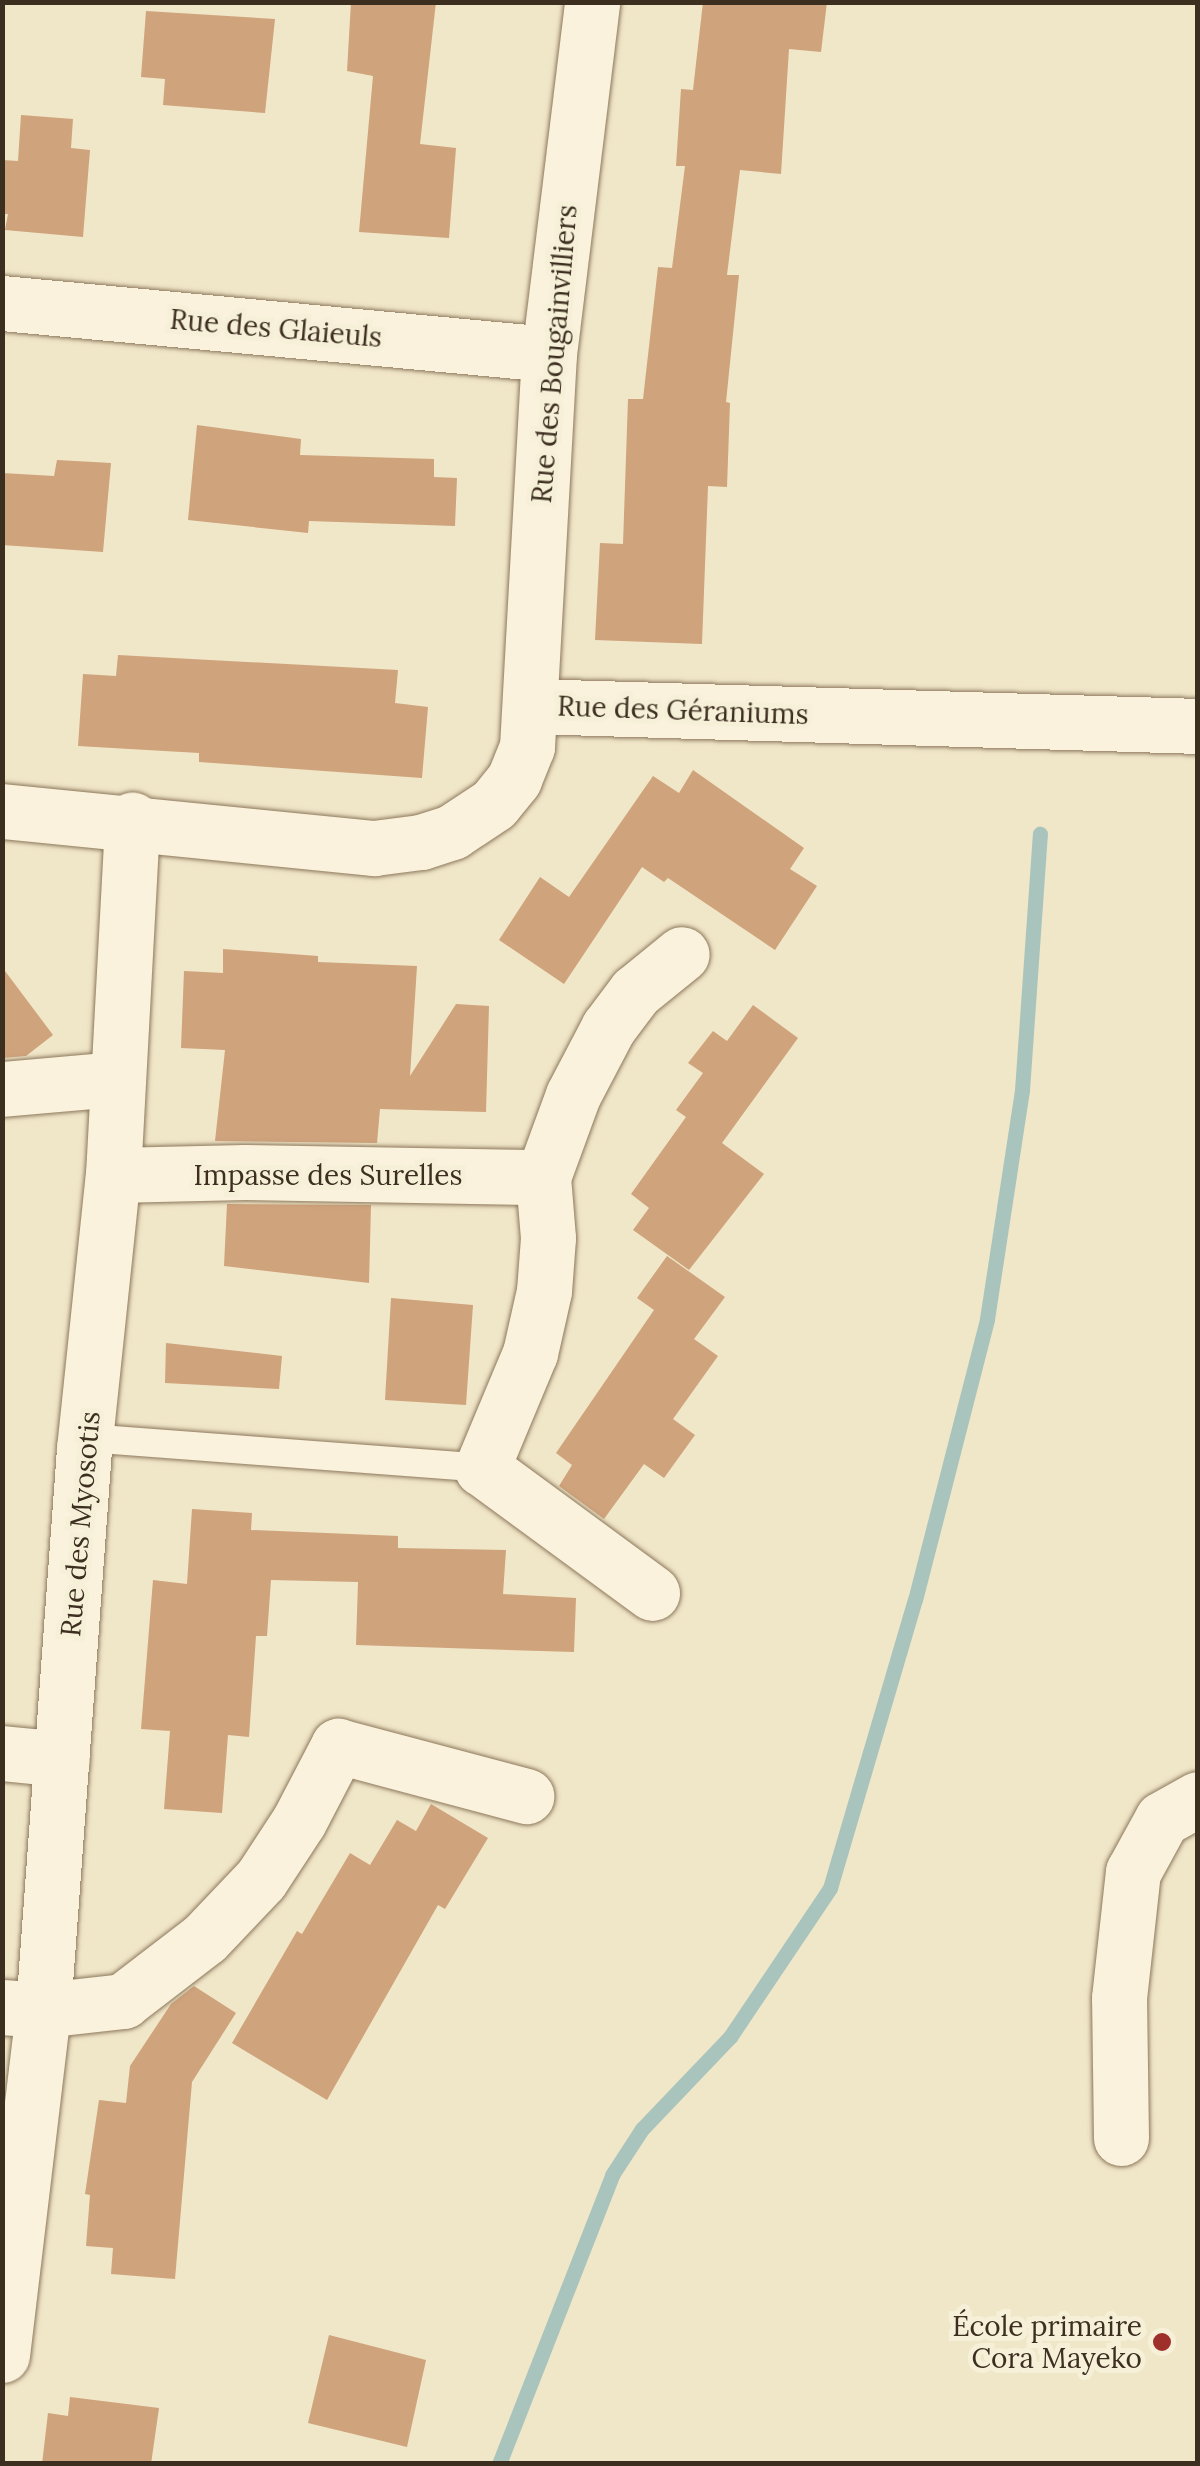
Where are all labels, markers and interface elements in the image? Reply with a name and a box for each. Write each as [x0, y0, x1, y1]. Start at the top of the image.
street label: Rue des Bougainvilliers [524, 203, 584, 505]
street label: Rue des Glaieuls [169, 302, 383, 354]
street label: Rue des Géraniums [557, 689, 809, 731]
street label: Impasse des Surelles [194, 1158, 462, 1192]
street label: Rue des Myosotis [53, 1410, 107, 1638]
place label: École primaire Cora Mayeko [952, 2309, 1142, 2375]
marker: École primaire Cora Mayeko [1151, 2331, 1173, 2353]

